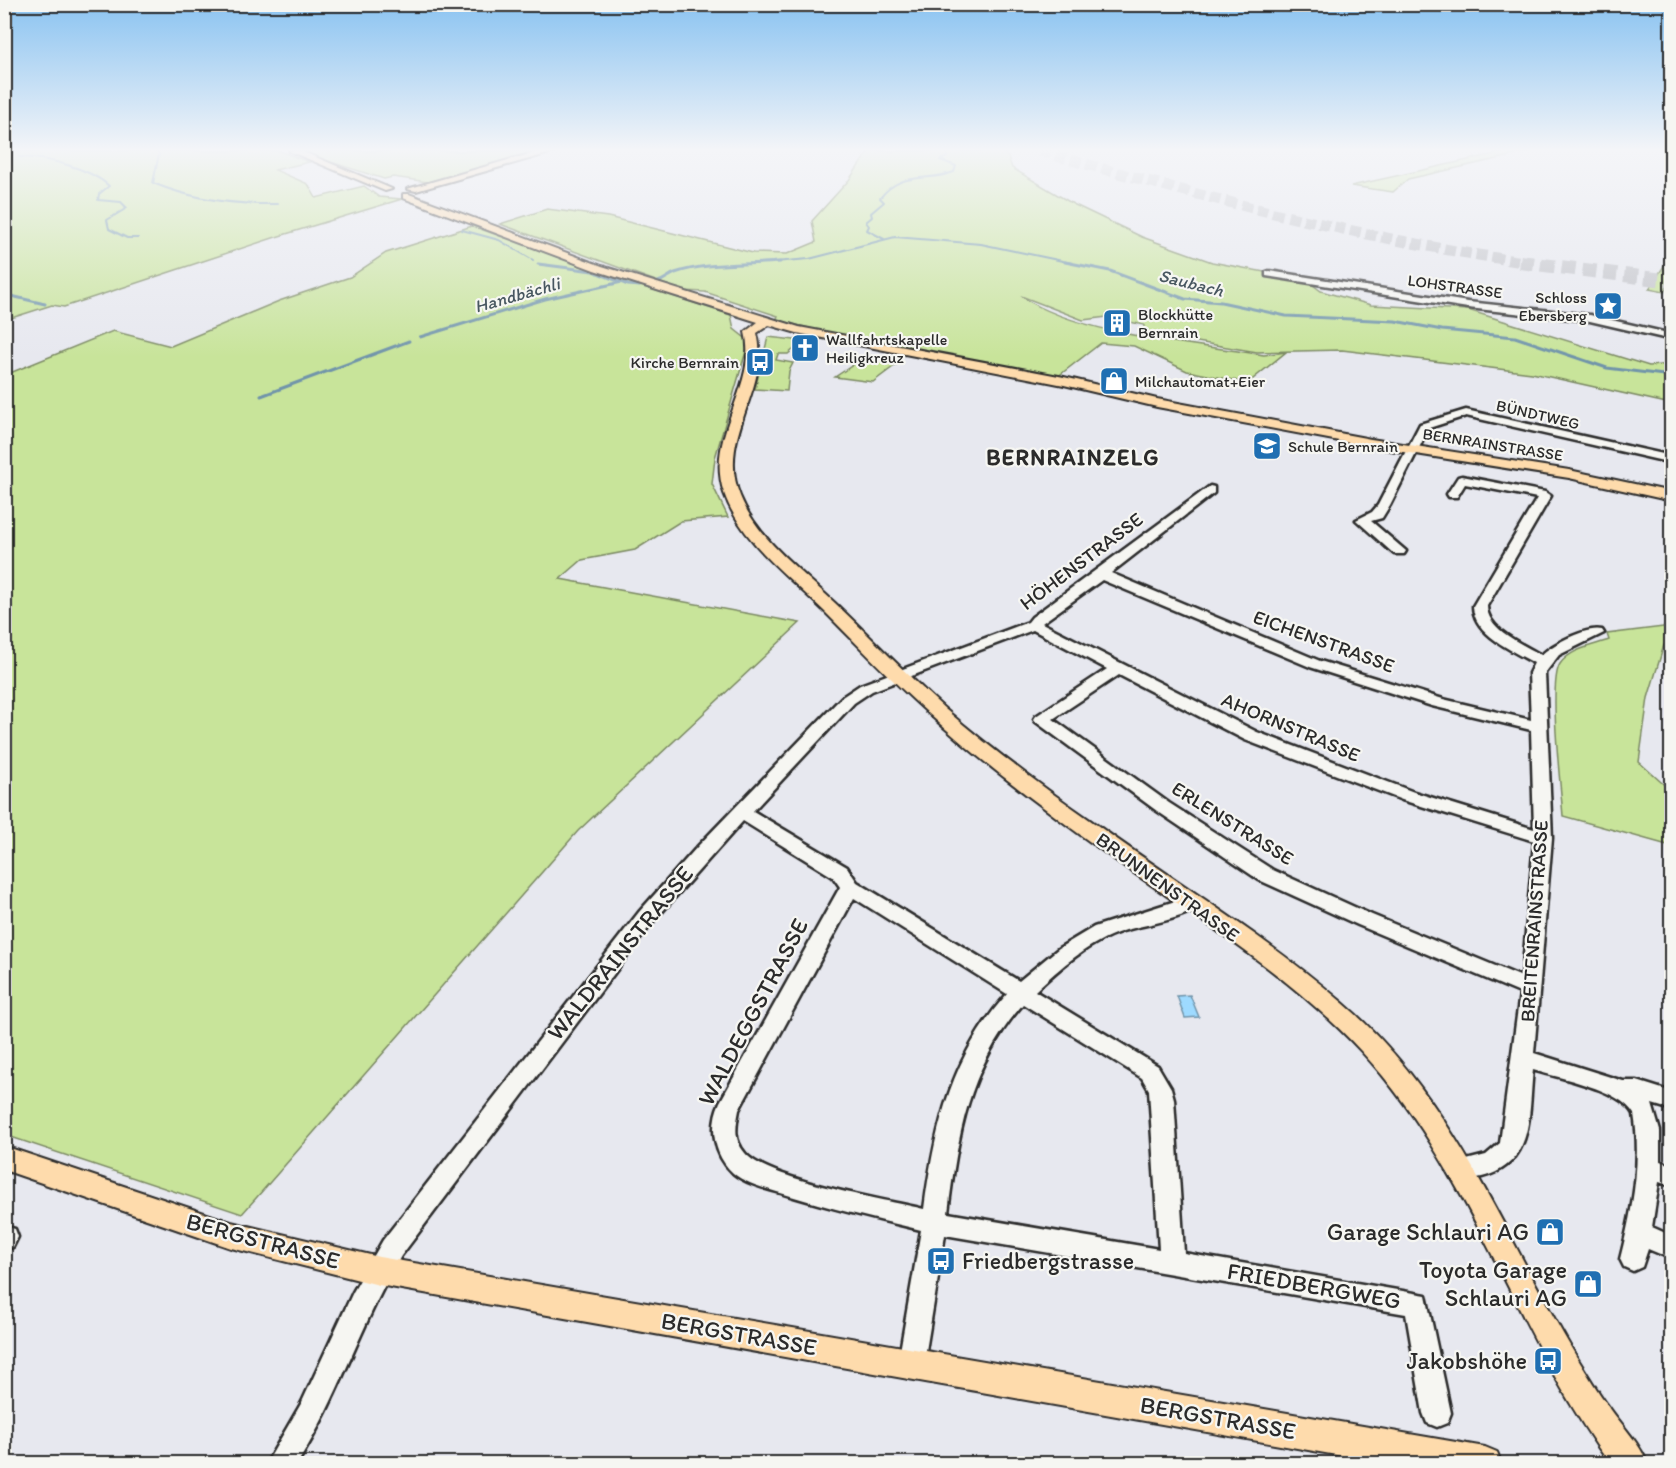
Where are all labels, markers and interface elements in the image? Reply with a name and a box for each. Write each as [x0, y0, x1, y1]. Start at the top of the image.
water label: Saubach [1156, 264, 1226, 302]
street label: LOHSTRASSE [1406, 270, 1504, 303]
water label: Handbächli [472, 272, 565, 318]
place label: Schloss Ebersberg [1519, 288, 1588, 325]
place icon: Schloss Ebersberg [1592, 290, 1624, 322]
place label: Blockhütte Bernrain [1138, 305, 1213, 342]
building icon: Blockhütte Bernrain [1101, 307, 1133, 339]
place label: Wallfahrtskapelle Heiligkreuz [826, 330, 947, 367]
church icon: Wallfahrtskapelle Heiligkreuz [789, 332, 821, 364]
bus stop icon: Kirche Bernrain [744, 346, 776, 378]
place label: Kirche Bernrain [631, 353, 739, 372]
shop icon: Milchautomat+Eier [1098, 365, 1130, 397]
place label: Milchautomat+Eier [1135, 372, 1266, 391]
street label: BÜNDTWEG [1494, 396, 1581, 433]
street label: BERNRAINSTRASSE [1421, 424, 1564, 465]
school or university icon: Schule Bernrain [1251, 430, 1283, 462]
place label: Schule Bernrain [1288, 437, 1398, 456]
district label: BERNRAINZELG [986, 444, 1160, 471]
street label: HÖHENSTRASSE [1015, 507, 1147, 615]
street label: EICHENSTRASSE [1250, 604, 1398, 678]
street label: AHORNSTRASSE [1218, 687, 1364, 767]
street label: ERLENSTRASSE [1168, 776, 1298, 870]
street label: BREITENRAINSTRASSE [1515, 819, 1553, 1023]
street label: BRUNNENSTRASSE [1092, 827, 1244, 947]
street label: WALDRAINSTRASSE [540, 860, 699, 1046]
street label: WALDEGGSTRASSE [691, 913, 814, 1110]
street label: BERGSTRASSE [183, 1206, 343, 1275]
shop icon: Garage Schlauri AG [1534, 1216, 1566, 1248]
place label: Garage Schlauri AG [1327, 1217, 1529, 1246]
bus stop icon: Friedbergstrasse [925, 1245, 957, 1277]
place label: Friedbergstrasse [962, 1246, 1134, 1275]
place label: Toyota Garage Schlauri AG [1419, 1255, 1567, 1312]
street label: FRIEDBERGWEG [1225, 1256, 1403, 1315]
shop icon: Toyota Garage Schlauri AG [1572, 1268, 1604, 1300]
street label: BERGSTRASSE [659, 1306, 819, 1361]
bus stop icon: Jakobshöhe [1532, 1345, 1564, 1377]
place label: Jakobshöhe [1406, 1346, 1527, 1375]
street label: BERGSTRASSE [1138, 1390, 1298, 1445]

